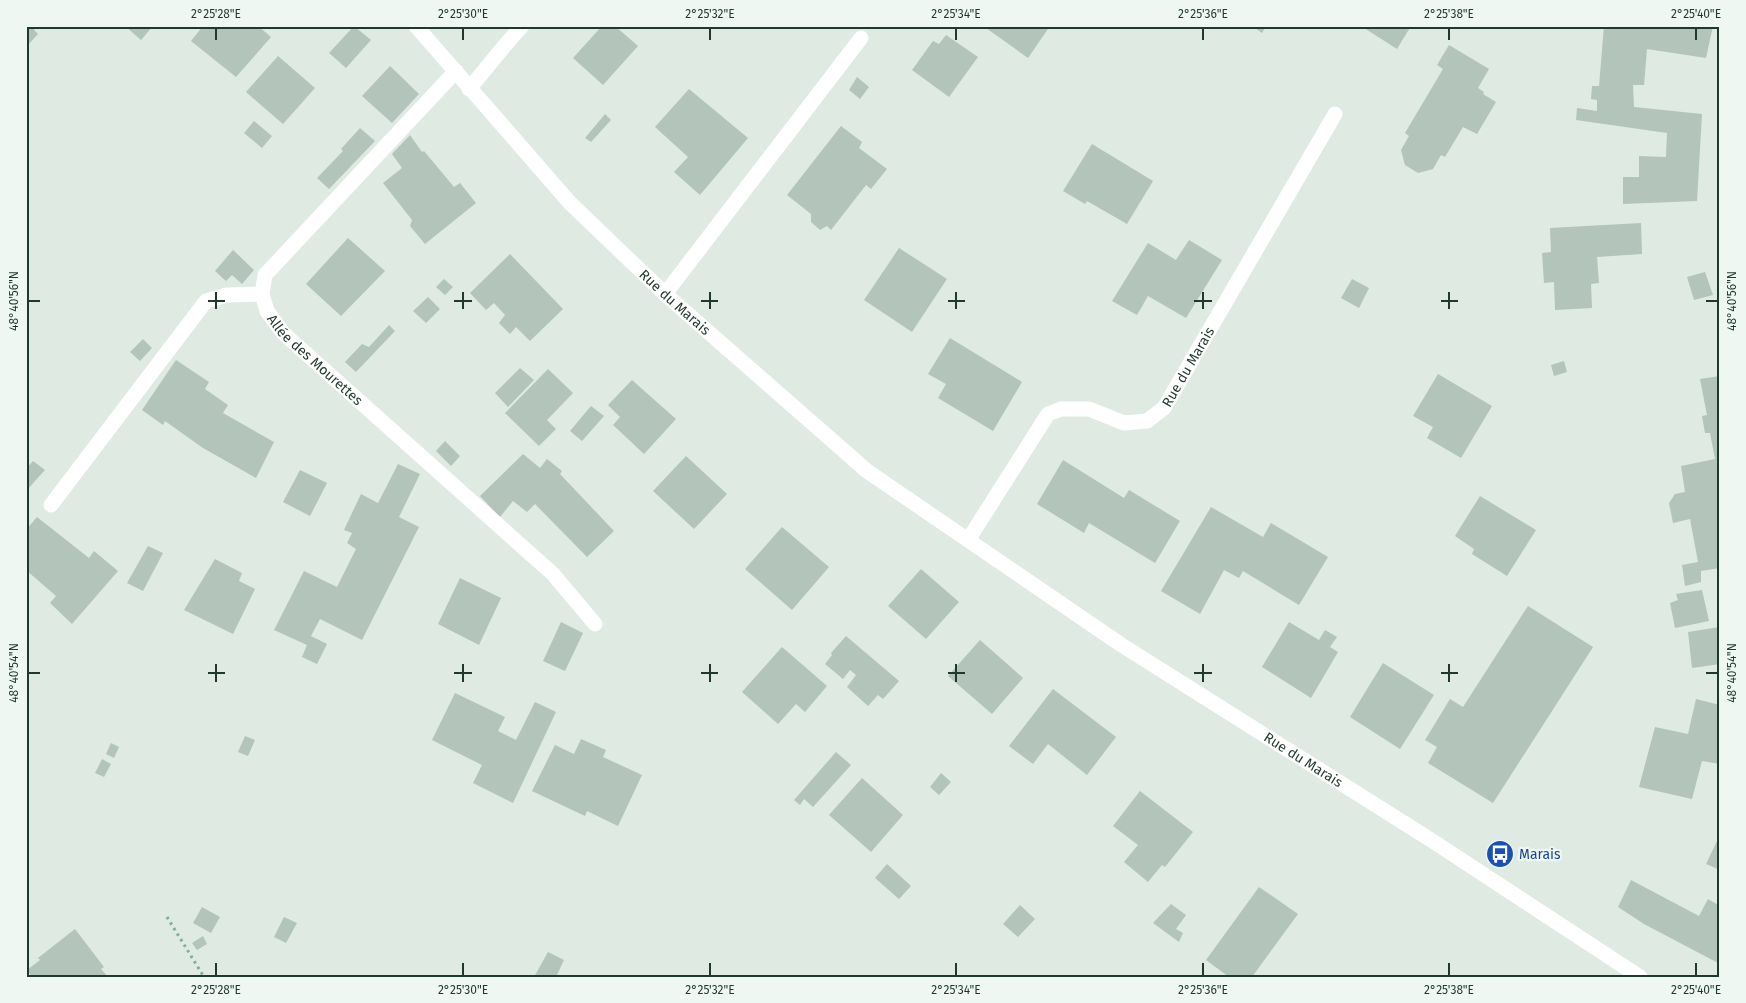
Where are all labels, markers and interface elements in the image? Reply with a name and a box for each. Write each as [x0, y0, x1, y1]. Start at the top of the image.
text: 2°25'28"E [191, 7, 241, 21]
text: 2°25'30"E [438, 7, 488, 21]
text: 2°25'32"E [685, 7, 735, 21]
text: 2°25'34"E [931, 7, 981, 21]
text: 2°25'36"E [1178, 7, 1228, 21]
text: 2°25'38"E [1424, 7, 1474, 21]
text: 2°25'40"E [1671, 7, 1721, 21]
street label: Rue du Marais [636, 266, 714, 339]
text: 48°40'56"N [7, 271, 21, 331]
text: 48°40'56"N [1725, 271, 1739, 331]
street label: Allée des Mourettes [263, 311, 366, 409]
street label: Rue du Marais [1158, 324, 1219, 410]
text: 48°40'54"N [7, 643, 21, 703]
text: 48°40'54"N [1725, 643, 1739, 703]
street label: Rue du Marais [1261, 729, 1346, 791]
bus stop icon: Marais [1485, 839, 1515, 869]
place label: Marais [1519, 846, 1561, 863]
text: 2°25'28"E [191, 983, 241, 997]
text: 2°25'30"E [438, 983, 488, 997]
text: 2°25'32"E [685, 983, 735, 997]
text: 2°25'34"E [931, 983, 981, 997]
text: 2°25'36"E [1178, 983, 1228, 997]
text: 2°25'38"E [1424, 983, 1474, 997]
text: 2°25'40"E [1671, 983, 1721, 997]

